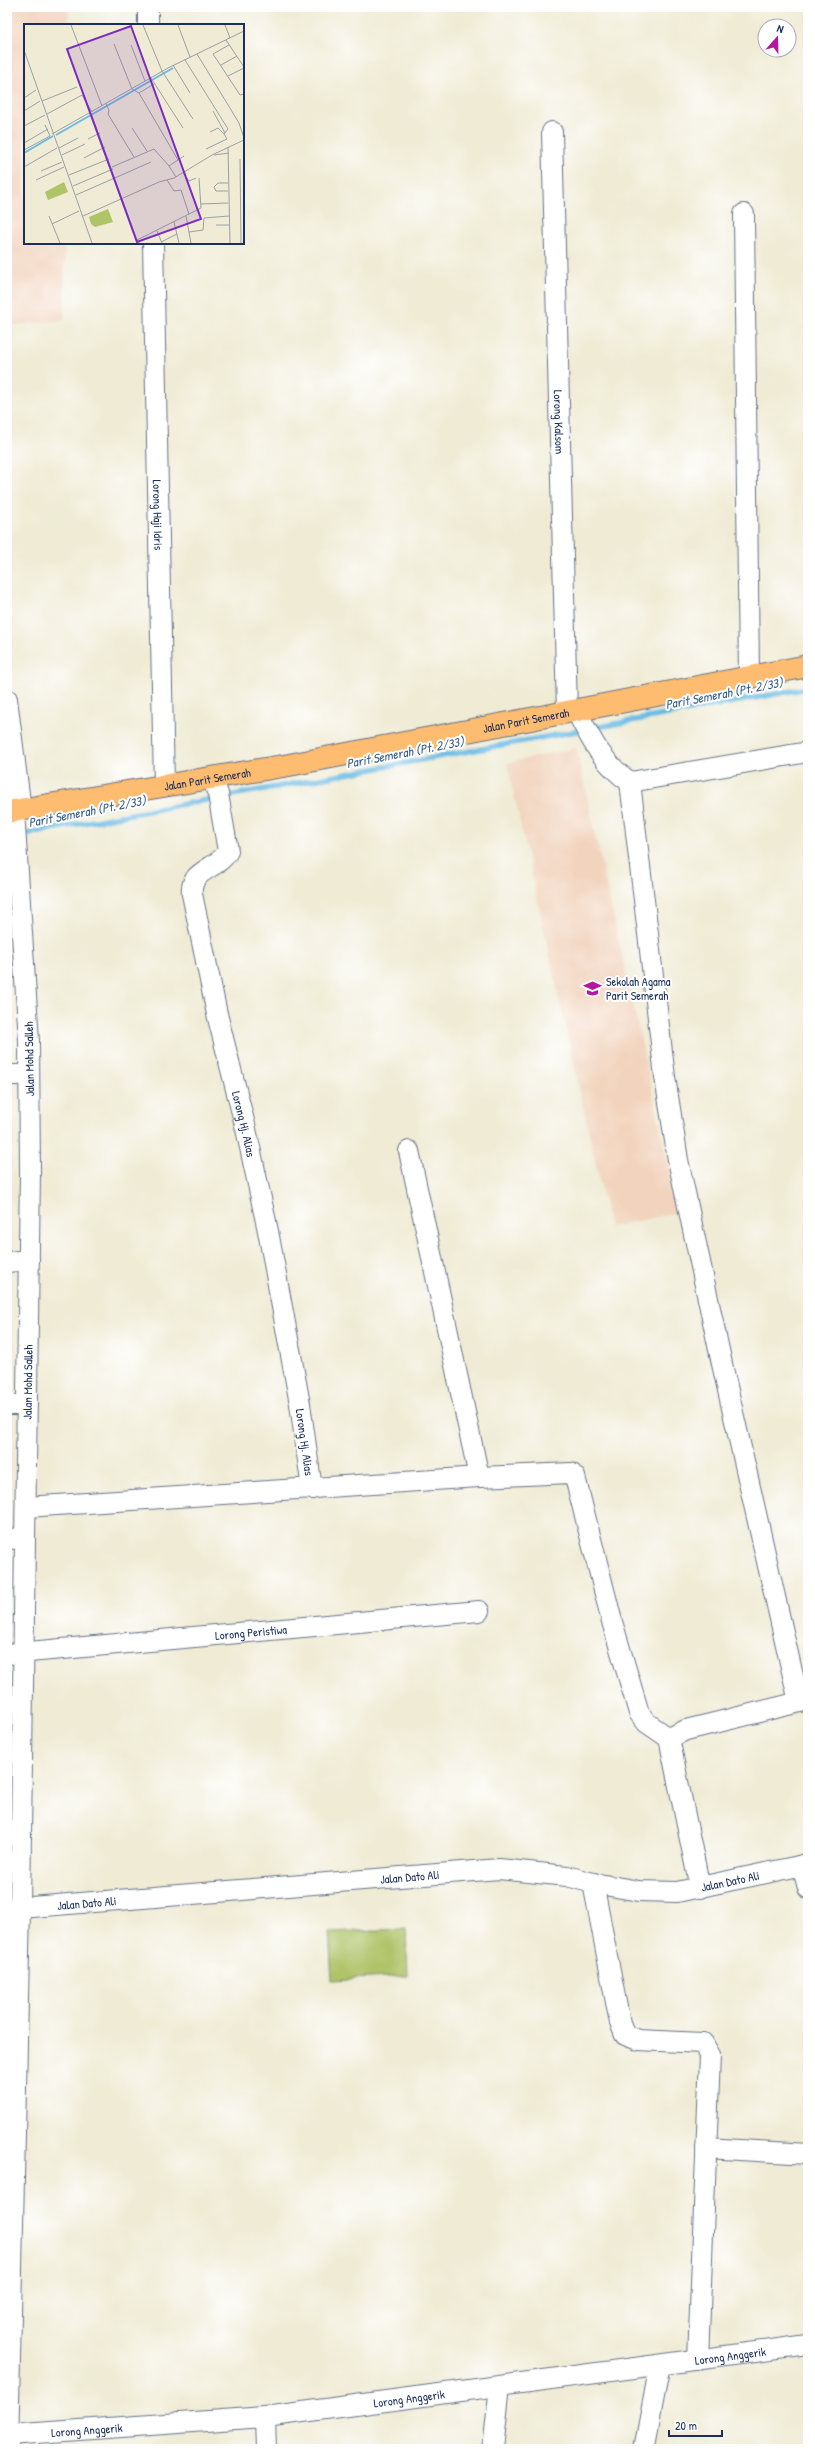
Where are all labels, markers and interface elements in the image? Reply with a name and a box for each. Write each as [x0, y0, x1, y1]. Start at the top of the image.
north arrow [757, 18, 797, 58]
text: N [775, 21, 786, 36]
inset map [24, 24, 244, 244]
street label: Lorong Kalsom [550, 390, 569, 454]
street label: Lorong Haji Idris [149, 480, 168, 551]
water label: Parit Semerah (Pt. 2/33) [664, 673, 785, 713]
street label: Jalan Parit Semerah [481, 703, 570, 736]
water label: Parit Semerah (Pt. 2/33) [345, 732, 466, 772]
street label: Jalan Parit Semerah [163, 763, 252, 794]
water label: Parit Semerah (Pt. 2/33) [27, 791, 148, 831]
place label: Sekolah Agama Parit Semerah [606, 973, 671, 1004]
school or university icon: Sekolah Agama Parit Semerah [583, 978, 603, 998]
street label: Jalan Mohd Salleh [20, 1021, 38, 1097]
street label: Lorong Hj. Alias [228, 1089, 260, 1159]
street label: Jalan Mohd Salleh [18, 1345, 36, 1420]
street label: Lorong Hj. Alias [292, 1408, 319, 1477]
street label: Lorong Peristiwa [214, 1620, 288, 1644]
street label: Jalan Dato Ali [379, 1865, 440, 1887]
street label: Jalan Dato Ali [699, 1866, 761, 1895]
street label: Jalan Dato Ali [57, 1892, 117, 1913]
street label: Lorong Anggerik [694, 2342, 767, 2368]
street label: Lorong Anggerik [373, 2385, 446, 2411]
scale bar [669, 2412, 722, 2438]
text: 20 m [675, 2417, 697, 2434]
street label: Lorong Anggerik [51, 2419, 123, 2440]

